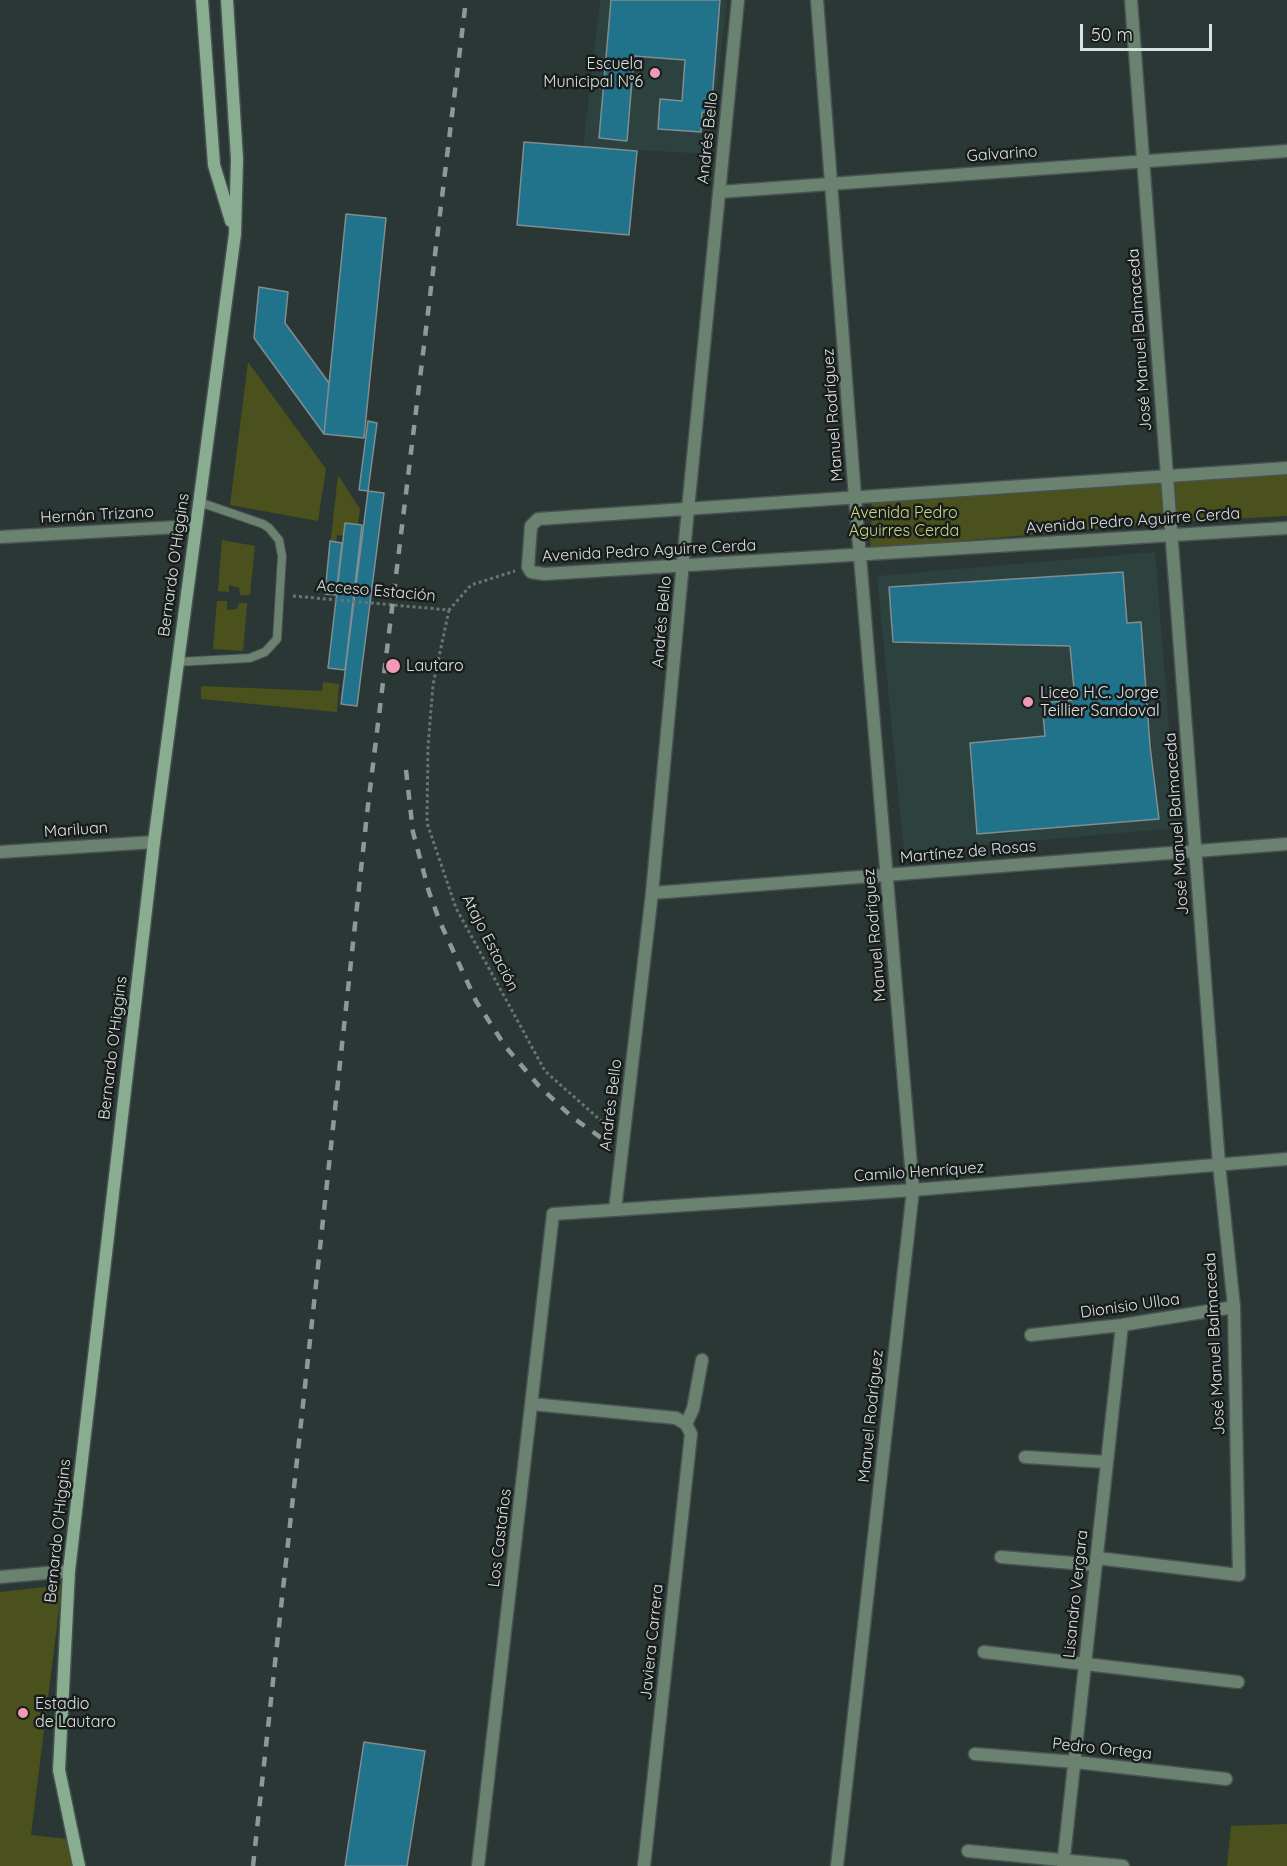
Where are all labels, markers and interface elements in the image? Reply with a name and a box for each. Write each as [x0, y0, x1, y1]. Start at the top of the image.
scale bar [1083, 12, 1215, 50]
text: 50 m [1091, 23, 1133, 46]
place label: Escuela Municipal N°6 [543, 54, 643, 92]
marker: Escuela Municipal N°6 [648, 66, 662, 80]
street label: Andrés Bello [694, 91, 722, 185]
street label: Galvarino [966, 142, 1038, 166]
street label: José Manuel Balmaceda [1124, 248, 1156, 432]
street label: Manuel Rodríguez [819, 348, 847, 482]
street label: Bernardo O'Higgins [154, 492, 194, 638]
street label: Hernán Trizano [40, 502, 154, 528]
park label: Avenida Pedro Aguirres Cerda [849, 503, 959, 541]
street label: Avenida Pedro Aguirre Cerda [1025, 504, 1241, 538]
street label: Avenida Pedro Aguirre Cerda [541, 536, 757, 566]
street label: Andrés Bello [648, 575, 676, 669]
street label: Acceso Estación [315, 576, 437, 606]
place label: Lautaro [406, 656, 464, 676]
marker: Lautaro [384, 657, 402, 675]
place label: Liceo H.C. Jorge Teillier Sandoval [1040, 683, 1160, 721]
marker: Liceo H.C. Jorge Teillier Sandoval [1021, 695, 1035, 709]
street label: José Manuel Balmaceda [1161, 732, 1193, 916]
street label: Mariluan [43, 818, 109, 842]
street label: Martínez de Rosas [899, 836, 1037, 868]
street label: Manuel Rodríguez [860, 868, 890, 1002]
street label: Atajo Estación [457, 891, 523, 995]
street label: Bernardo O'Higgins [95, 975, 131, 1121]
street label: Andrés Bello [596, 1058, 626, 1152]
street label: Camilo Henríquez [853, 1158, 985, 1186]
street label: José Manuel Balmaceda [1201, 1252, 1229, 1436]
street label: Dionisio Ulloa [1079, 1290, 1181, 1322]
street label: Manuel Rodríguez [854, 1349, 888, 1483]
street label: Bernardo O'Higgins [41, 1458, 75, 1604]
street label: Los Castaños [484, 1488, 516, 1588]
street label: Lisandro Vergara [1060, 1529, 1092, 1659]
street label: Javiera Carrera [636, 1583, 668, 1701]
place label: Estadio de Lautaro [35, 1694, 116, 1732]
marker: Estadio de Lautaro [16, 1706, 30, 1720]
street label: Pedro Ortega [1051, 1734, 1153, 1764]

